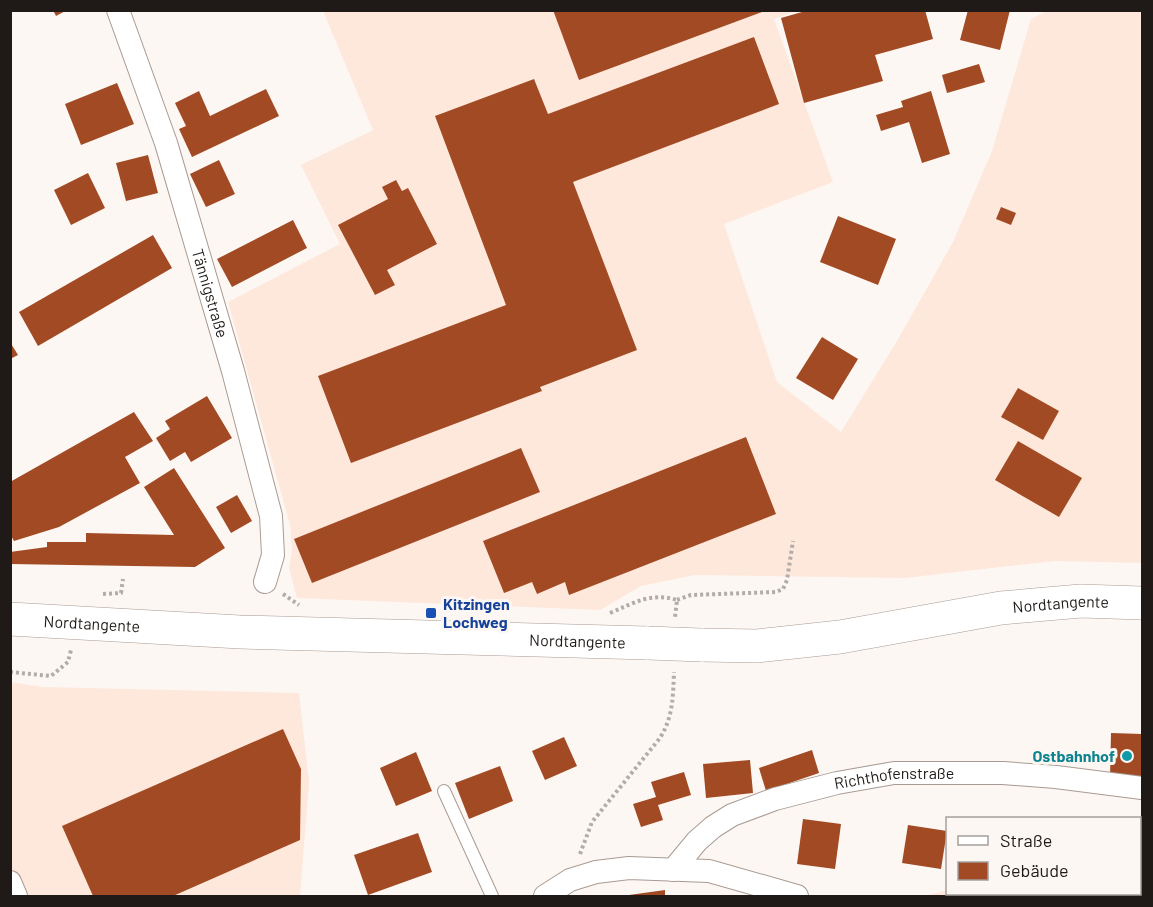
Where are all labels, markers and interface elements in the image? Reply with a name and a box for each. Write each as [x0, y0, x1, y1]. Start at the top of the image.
street label: Tännigstraße [189, 246, 233, 340]
street label: Nordtangente [1012, 591, 1109, 616]
place label: Kitzingen Lochweg [443, 594, 510, 631]
marker: Kitzingen Lochweg [424, 606, 438, 620]
street label: Nordtangente [43, 611, 141, 635]
street label: Nordtangente [529, 630, 626, 651]
place label: Ostbahnhof [1032, 746, 1115, 765]
marker: Ostbahnhof [1120, 749, 1134, 763]
street label: Richthofenstraße [833, 763, 954, 792]
legend [946, 817, 1141, 895]
text: Straße [1000, 829, 1052, 851]
text: Gebäude [1000, 859, 1069, 881]

